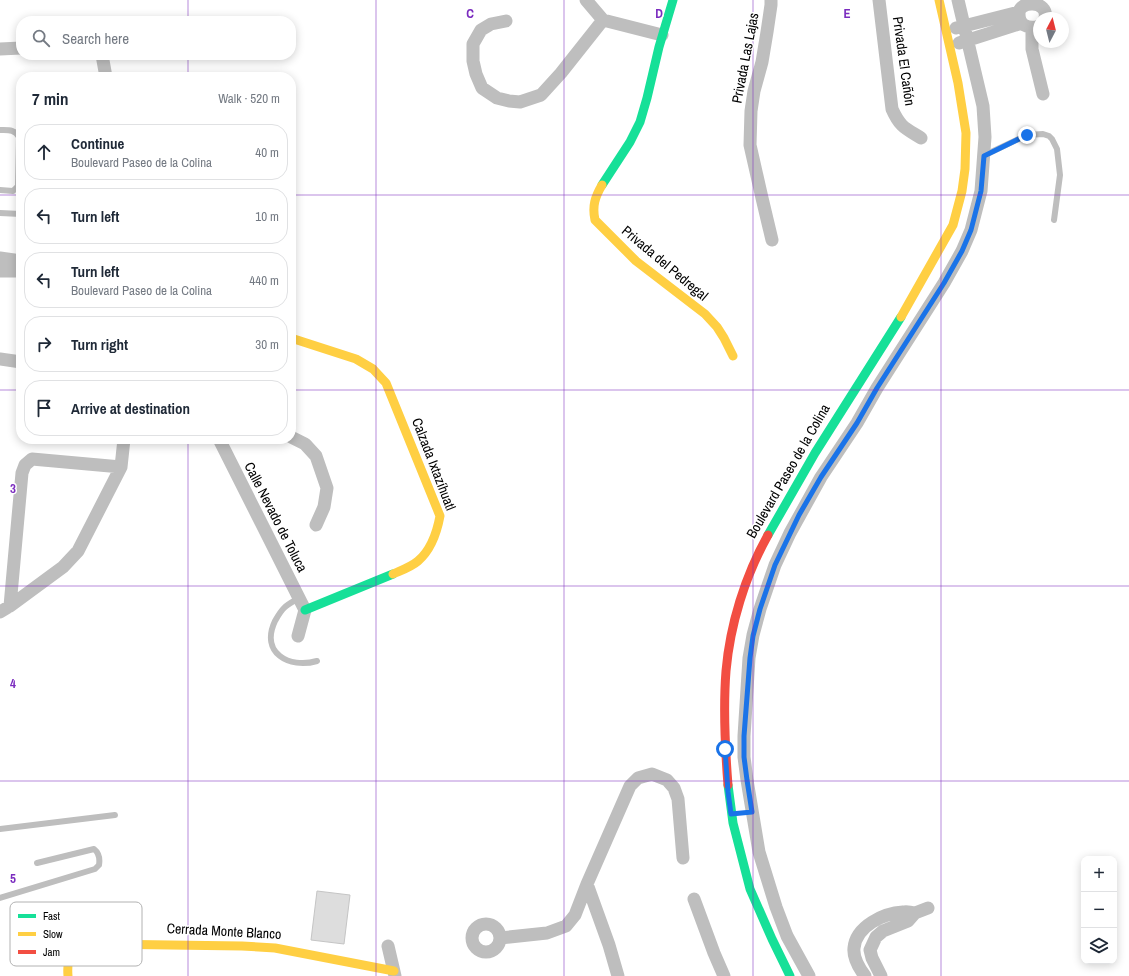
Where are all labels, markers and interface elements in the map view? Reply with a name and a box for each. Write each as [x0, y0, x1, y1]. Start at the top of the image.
text: C [466, 5, 474, 22]
text: D [655, 5, 663, 22]
text: E [843, 5, 851, 22]
street label: Privada Las Lajas [727, 11, 763, 105]
north arrow [1033, 12, 1069, 48]
street label: Privada El Cañón [889, 15, 919, 107]
search box [16, 16, 296, 60]
icon: search [30, 27, 52, 49]
text: Search here [62, 28, 129, 49]
text: 7 min [32, 87, 68, 110]
text: Walk · 520 m [218, 90, 280, 107]
route end [1018, 126, 1036, 144]
text: Continue [71, 133, 124, 154]
icon: ahead [33, 141, 55, 163]
text: 40 m [255, 144, 279, 161]
text: Boulevard Paseo de la Colina [71, 154, 212, 171]
icon: left [33, 205, 55, 227]
text: Turn left [71, 206, 119, 227]
text: 10 m [255, 208, 279, 225]
street label: Privada del Pedregal [618, 222, 712, 304]
text: Turn left [71, 261, 119, 282]
icon: left [33, 269, 55, 291]
text: 440 m [249, 272, 279, 289]
text: Boulevard Paseo de la Colina [71, 282, 212, 299]
icon: right [33, 333, 55, 355]
text: Turn right [71, 334, 128, 355]
text: 30 m [255, 336, 279, 353]
icon: arrive [33, 397, 55, 419]
text: Arrive at destination [71, 398, 190, 419]
street label: Boulevard Paseo de la Colina [742, 400, 834, 541]
street label: Calzada Ixtazíhuatl [408, 415, 460, 513]
street label: Calle Nevado de Toluca [241, 459, 312, 576]
text: 3 [10, 480, 16, 497]
text: 4 [10, 675, 16, 692]
route start [716, 740, 734, 758]
map controls [1081, 856, 1117, 964]
button: + [1081, 856, 1117, 892]
text: 5 [10, 870, 16, 887]
button: − [1081, 892, 1117, 928]
legend [10, 902, 142, 966]
text: Fast [43, 909, 61, 923]
street label: Cerrada Monte Blanco [166, 919, 282, 943]
text: Slow [43, 927, 63, 941]
button: layers [1081, 928, 1117, 964]
text: Jam [43, 945, 60, 959]

